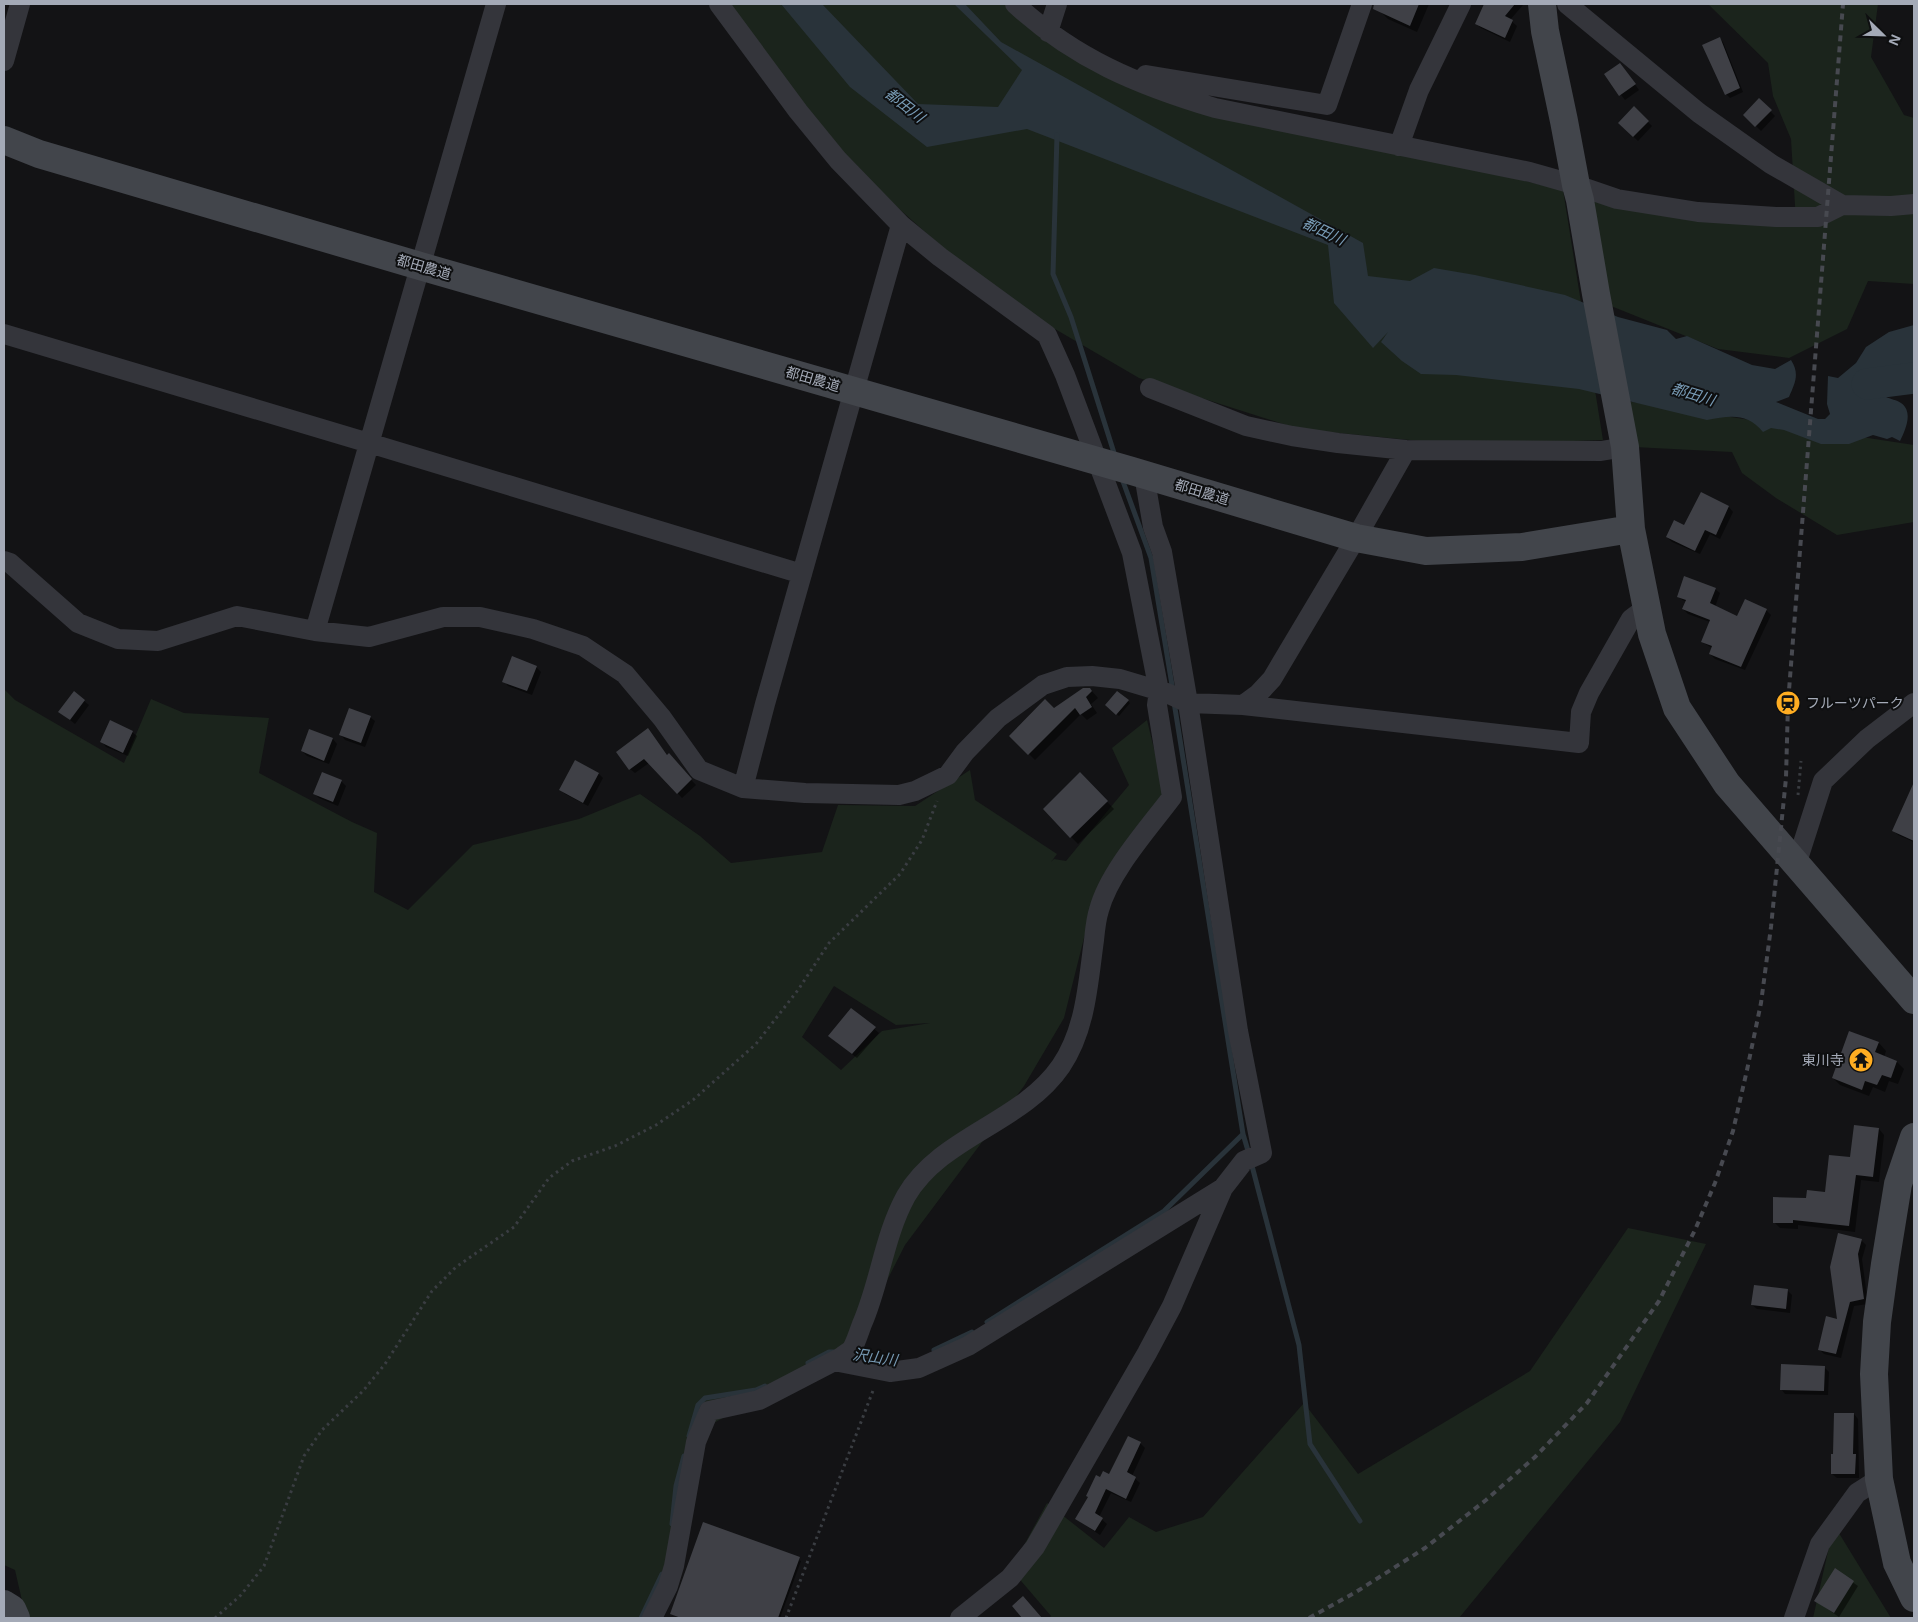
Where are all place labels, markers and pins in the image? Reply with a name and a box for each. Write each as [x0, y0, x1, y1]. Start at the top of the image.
station icon: フルーツパーク [1775, 690, 1801, 716]
place label: フルーツパーク [1806, 695, 1904, 711]
temple icon: 東川寺 [1848, 1047, 1874, 1073]
place label: 東川寺 [1802, 1052, 1844, 1068]

